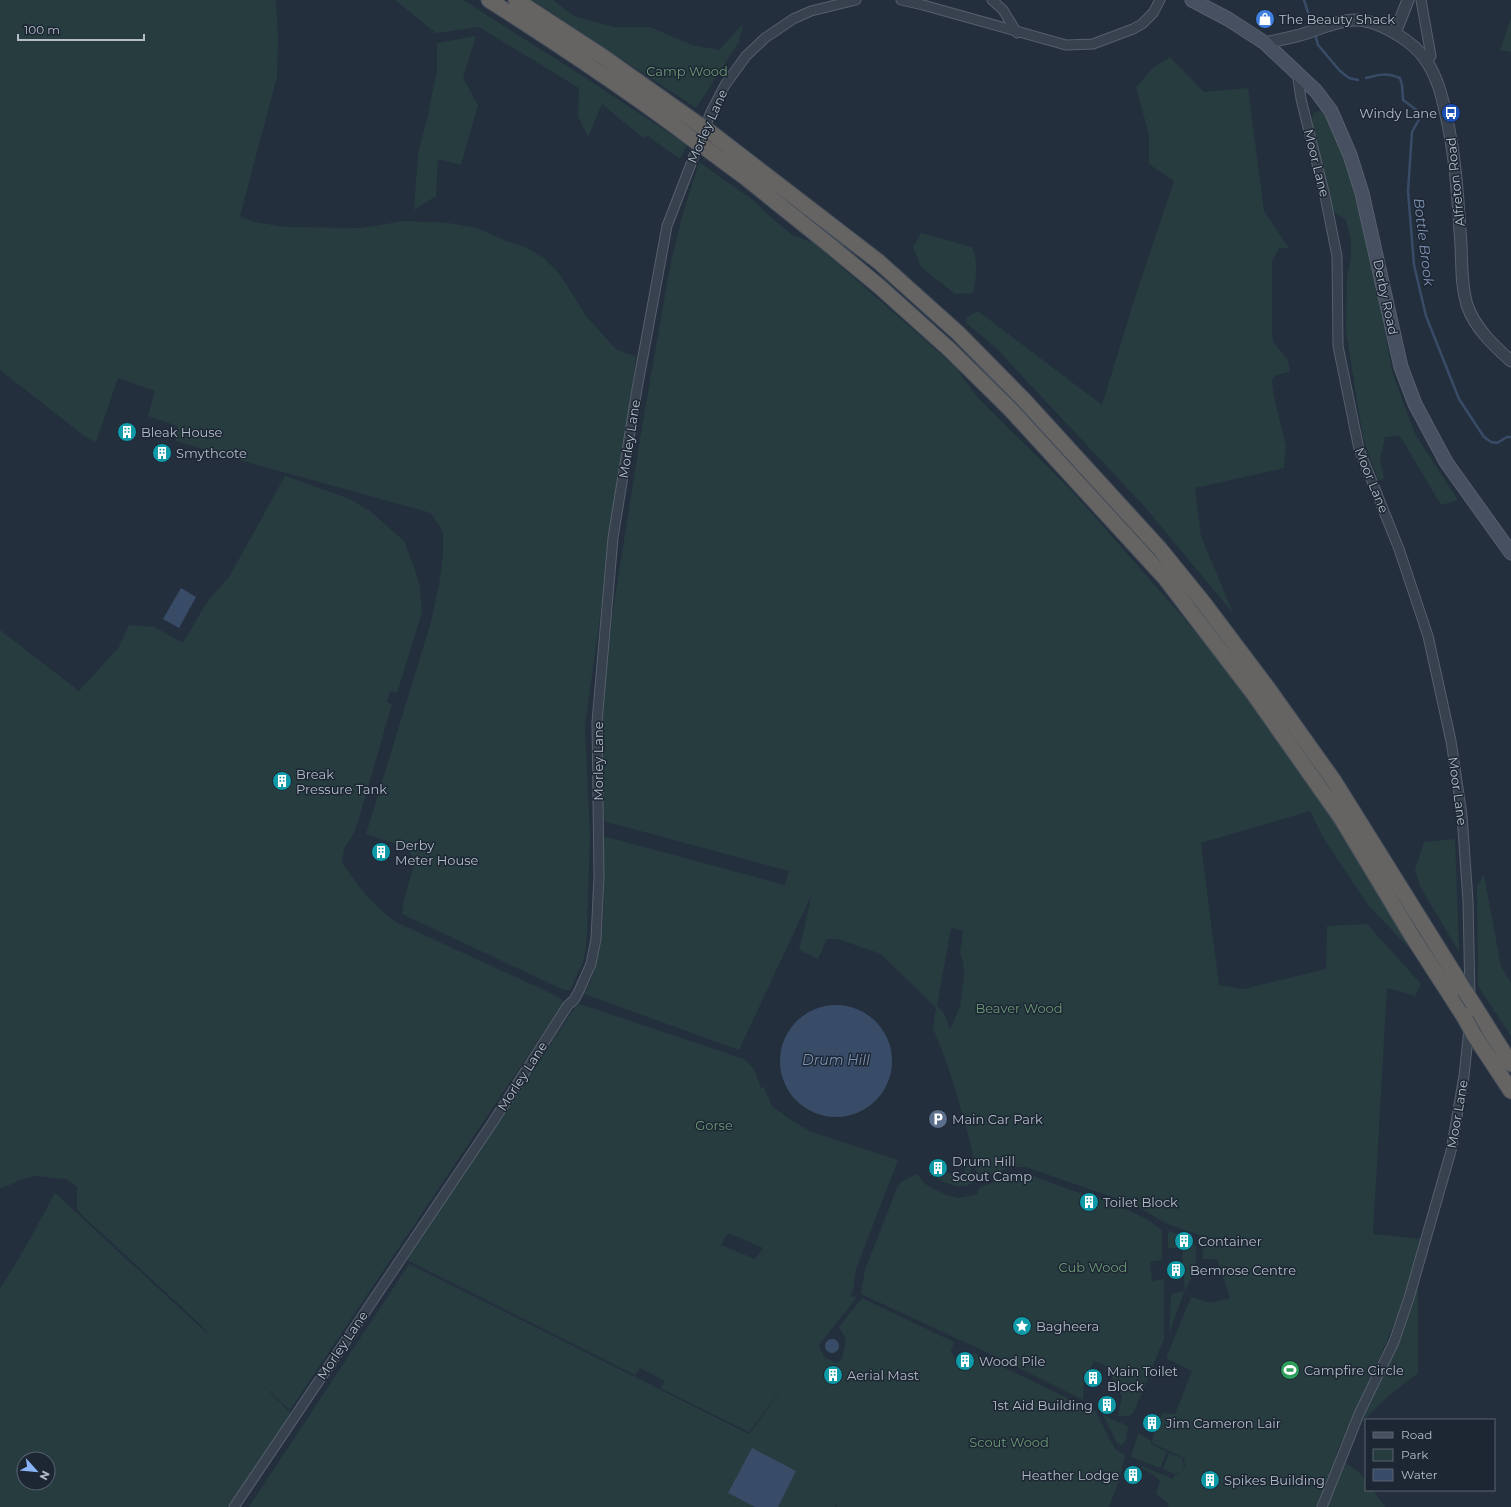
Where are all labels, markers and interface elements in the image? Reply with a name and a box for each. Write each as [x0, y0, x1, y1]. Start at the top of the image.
shop icon: The Beauty Shack [1254, 8, 1276, 30]
place label: The Beauty Shack [1279, 11, 1395, 27]
scale bar [18, 16, 144, 42]
text: 100 m [24, 22, 60, 37]
park label: Camp Wood [646, 63, 728, 79]
street label: Morley Lane [684, 86, 731, 166]
bus stop icon: Windy Lane [1440, 102, 1462, 124]
place label: Windy Lane [1359, 105, 1437, 121]
street label: Moor Lane [1301, 127, 1333, 199]
street label: Alfreton Road [1442, 137, 1468, 227]
water label: Bottle Brook [1410, 197, 1438, 288]
street label: Derby Road [1370, 258, 1402, 336]
street label: Morley Lane [615, 398, 643, 479]
building icon: Bleak House [116, 421, 138, 443]
place label: Bleak House [141, 424, 223, 440]
building icon: Smythcote [151, 442, 173, 464]
place label: Smythcote [176, 445, 247, 461]
street label: Moor Lane [1352, 445, 1392, 515]
street label: Morley Lane [590, 721, 606, 801]
street label: Moor Lane [1445, 756, 1471, 827]
place label: Break Pressure Tank [296, 766, 387, 797]
building icon: Break Pressure Tank [271, 770, 293, 792]
place label: Derby Meter House [395, 837, 479, 868]
building icon: Derby Meter House [370, 841, 392, 863]
park label: Beaver Wood [975, 1000, 1063, 1016]
street label: Morley Lane [494, 1038, 550, 1114]
water label: Drum Hill [802, 1051, 870, 1069]
street label: Moor Lane [1443, 1078, 1471, 1150]
parking icon: Main Car Park [927, 1108, 949, 1130]
place label: Main Car Park [952, 1111, 1043, 1127]
park label: Gorse [695, 1117, 733, 1133]
place label: Drum Hill Scout Camp [952, 1153, 1032, 1184]
building icon: Drum Hill Scout Camp [927, 1157, 949, 1179]
building icon: Toilet Block [1078, 1191, 1100, 1213]
place label: Toilet Block [1103, 1194, 1178, 1210]
building icon: Container [1173, 1230, 1195, 1252]
place label: Container [1198, 1233, 1262, 1249]
park label: Cub Wood [1059, 1259, 1127, 1275]
building icon: Bemrose Centre [1165, 1259, 1187, 1281]
place label: Bemrose Centre [1190, 1262, 1296, 1278]
street label: Morley Lane [313, 1308, 371, 1382]
place icon: Bagheera [1011, 1315, 1033, 1337]
place label: Bagheera [1036, 1318, 1099, 1334]
building icon: Wood Pile [954, 1350, 976, 1372]
place label: Wood Pile [979, 1353, 1046, 1369]
sports icon: Campfire Circle [1279, 1359, 1301, 1381]
place label: Campfire Circle [1304, 1362, 1404, 1378]
place label: Main Toilet Block [1107, 1363, 1178, 1394]
building icon: Aerial Mast [822, 1364, 844, 1386]
place label: Aerial Mast [847, 1367, 919, 1383]
building icon: Main Toilet Block [1082, 1367, 1104, 1389]
building icon: 1st Aid Building [1096, 1394, 1118, 1416]
place label: 1st Aid Building [993, 1397, 1093, 1413]
building icon: Jim Cameron Lair [1141, 1412, 1163, 1434]
place label: Jim Cameron Lair [1165, 1415, 1281, 1431]
legend [1365, 1419, 1495, 1491]
text: Road [1401, 1427, 1432, 1442]
park label: Scout Wood [969, 1434, 1049, 1450]
text: Park [1401, 1447, 1429, 1462]
north arrow [16, 1451, 56, 1491]
building icon: Heather Lodge [1122, 1464, 1144, 1486]
place label: Heather Lodge [1021, 1467, 1119, 1483]
text: Water [1401, 1467, 1438, 1482]
text: N [37, 1468, 53, 1483]
building icon: Spikes Building [1199, 1469, 1221, 1491]
place label: Spikes Building [1224, 1472, 1325, 1488]

